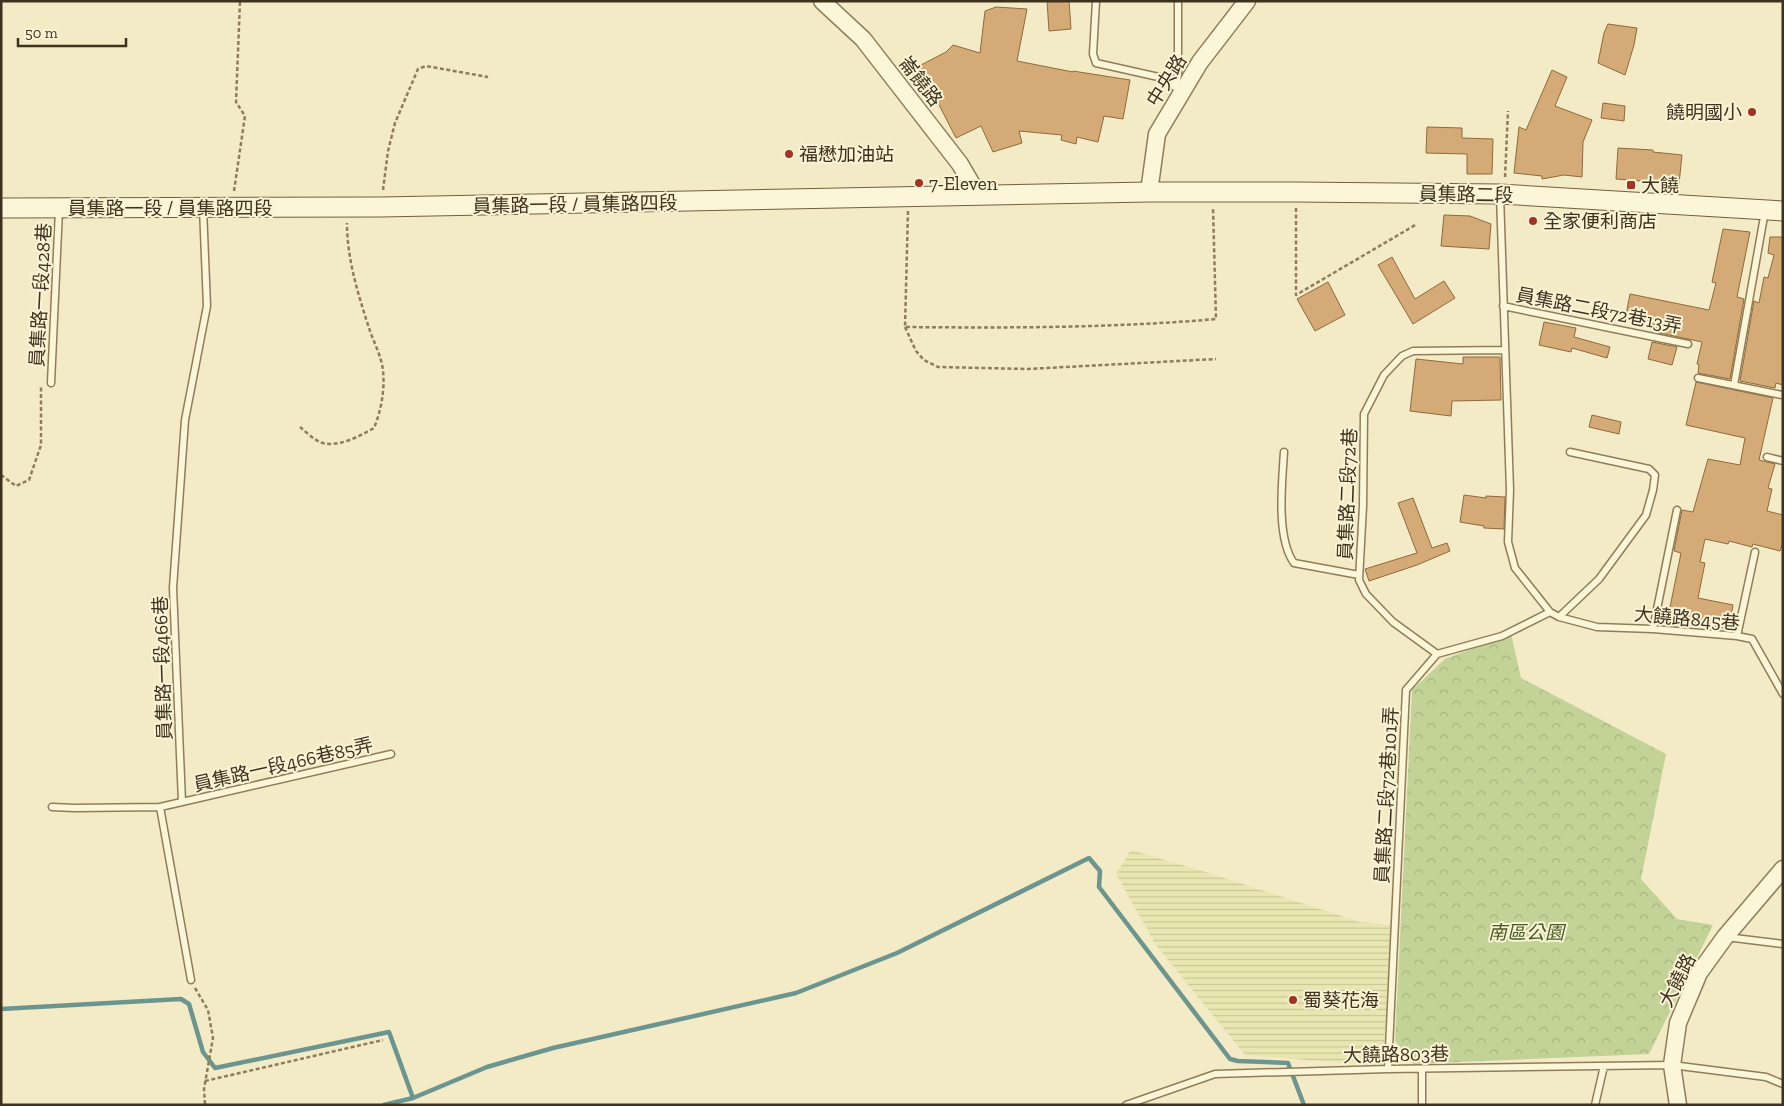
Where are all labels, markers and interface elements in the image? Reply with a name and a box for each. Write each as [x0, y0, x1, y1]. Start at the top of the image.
scale bar [18, 15, 125, 47]
text: 50 m [25, 24, 58, 42]
street label: 中央路 [1142, 50, 1191, 111]
street label: 崙饒路 [894, 52, 947, 111]
place label: 饒明國小 [1666, 101, 1742, 124]
marker: 饒明國小 [1746, 106, 1758, 118]
place label: 福懋加油站 [799, 143, 894, 166]
marker: 福懋加油站 [783, 148, 795, 160]
place label: 7-Eleven [929, 172, 998, 195]
place label: 大饒 [1641, 174, 1679, 197]
marker: 7-Eleven [913, 177, 925, 189]
marker: 大饒 [1625, 179, 1637, 191]
street label: 員集路二段 [1418, 182, 1514, 207]
street label: 員集路一段 / 員集路四段 [472, 191, 678, 218]
street label: 員集路一段 / 員集路四段 [67, 197, 273, 220]
place label: 全家便利商店 [1543, 210, 1657, 233]
marker: 全家便利商店 [1527, 215, 1539, 227]
street label: 員集路一段428巷 [25, 222, 56, 368]
street label: 員集路二段72巷13弄 [1514, 283, 1684, 338]
street label: 員集路二段72巷 [1334, 427, 1361, 561]
street label: 員集路一段466巷 [148, 595, 177, 741]
street label: 大饒路845巷 [1633, 602, 1741, 635]
street label: 員集路二段72巷101弄 [1370, 706, 1403, 884]
street label: 員集路一段466巷85弄 [191, 733, 375, 796]
park label: 南區公園 [1488, 921, 1567, 944]
street label: 大饒路 [1654, 950, 1701, 1011]
place label: 蜀葵花海 [1303, 989, 1379, 1012]
marker: 蜀葵花海 [1287, 994, 1299, 1006]
street label: 大饒路803巷 [1343, 1042, 1449, 1067]

